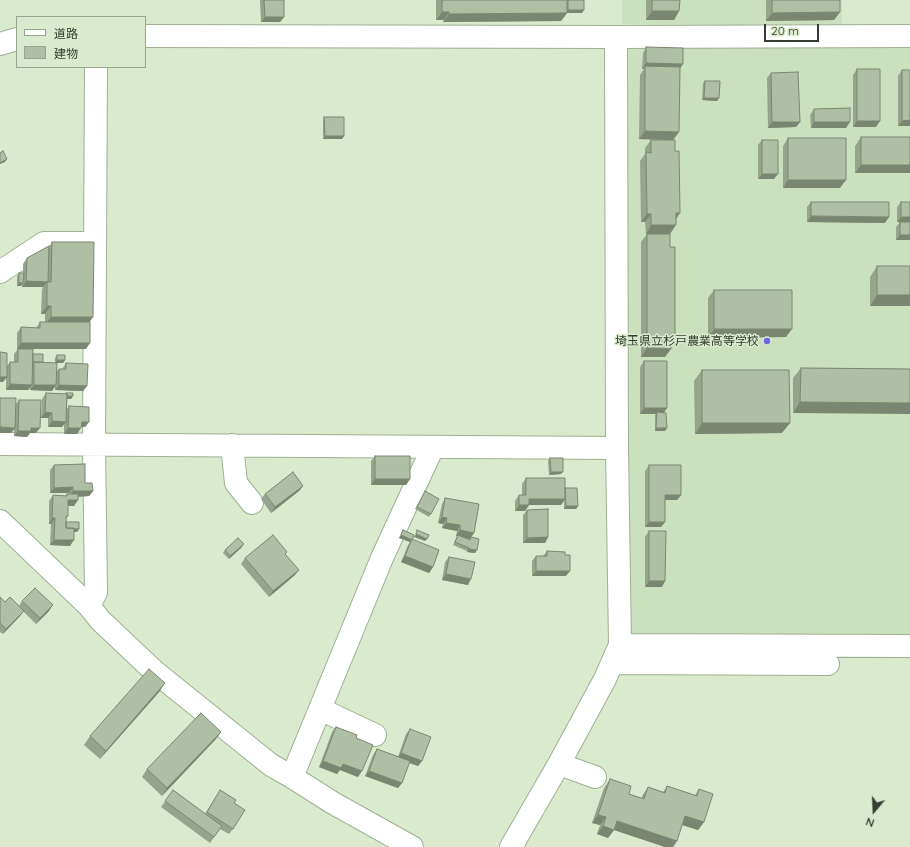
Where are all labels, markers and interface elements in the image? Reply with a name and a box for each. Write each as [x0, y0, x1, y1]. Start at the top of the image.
legend [16, 16, 146, 68]
scale bar [766, 16, 821, 42]
text: 20 m [771, 23, 799, 38]
text: 道路 [54, 26, 78, 41]
text: 建物 [54, 46, 78, 61]
place label: 埼玉県立杉戸農業高等学校 [615, 334, 759, 348]
marker: 埼玉県立杉戸農業高等学校 [762, 336, 772, 346]
north arrow [854, 791, 894, 831]
text: N [864, 814, 876, 830]

